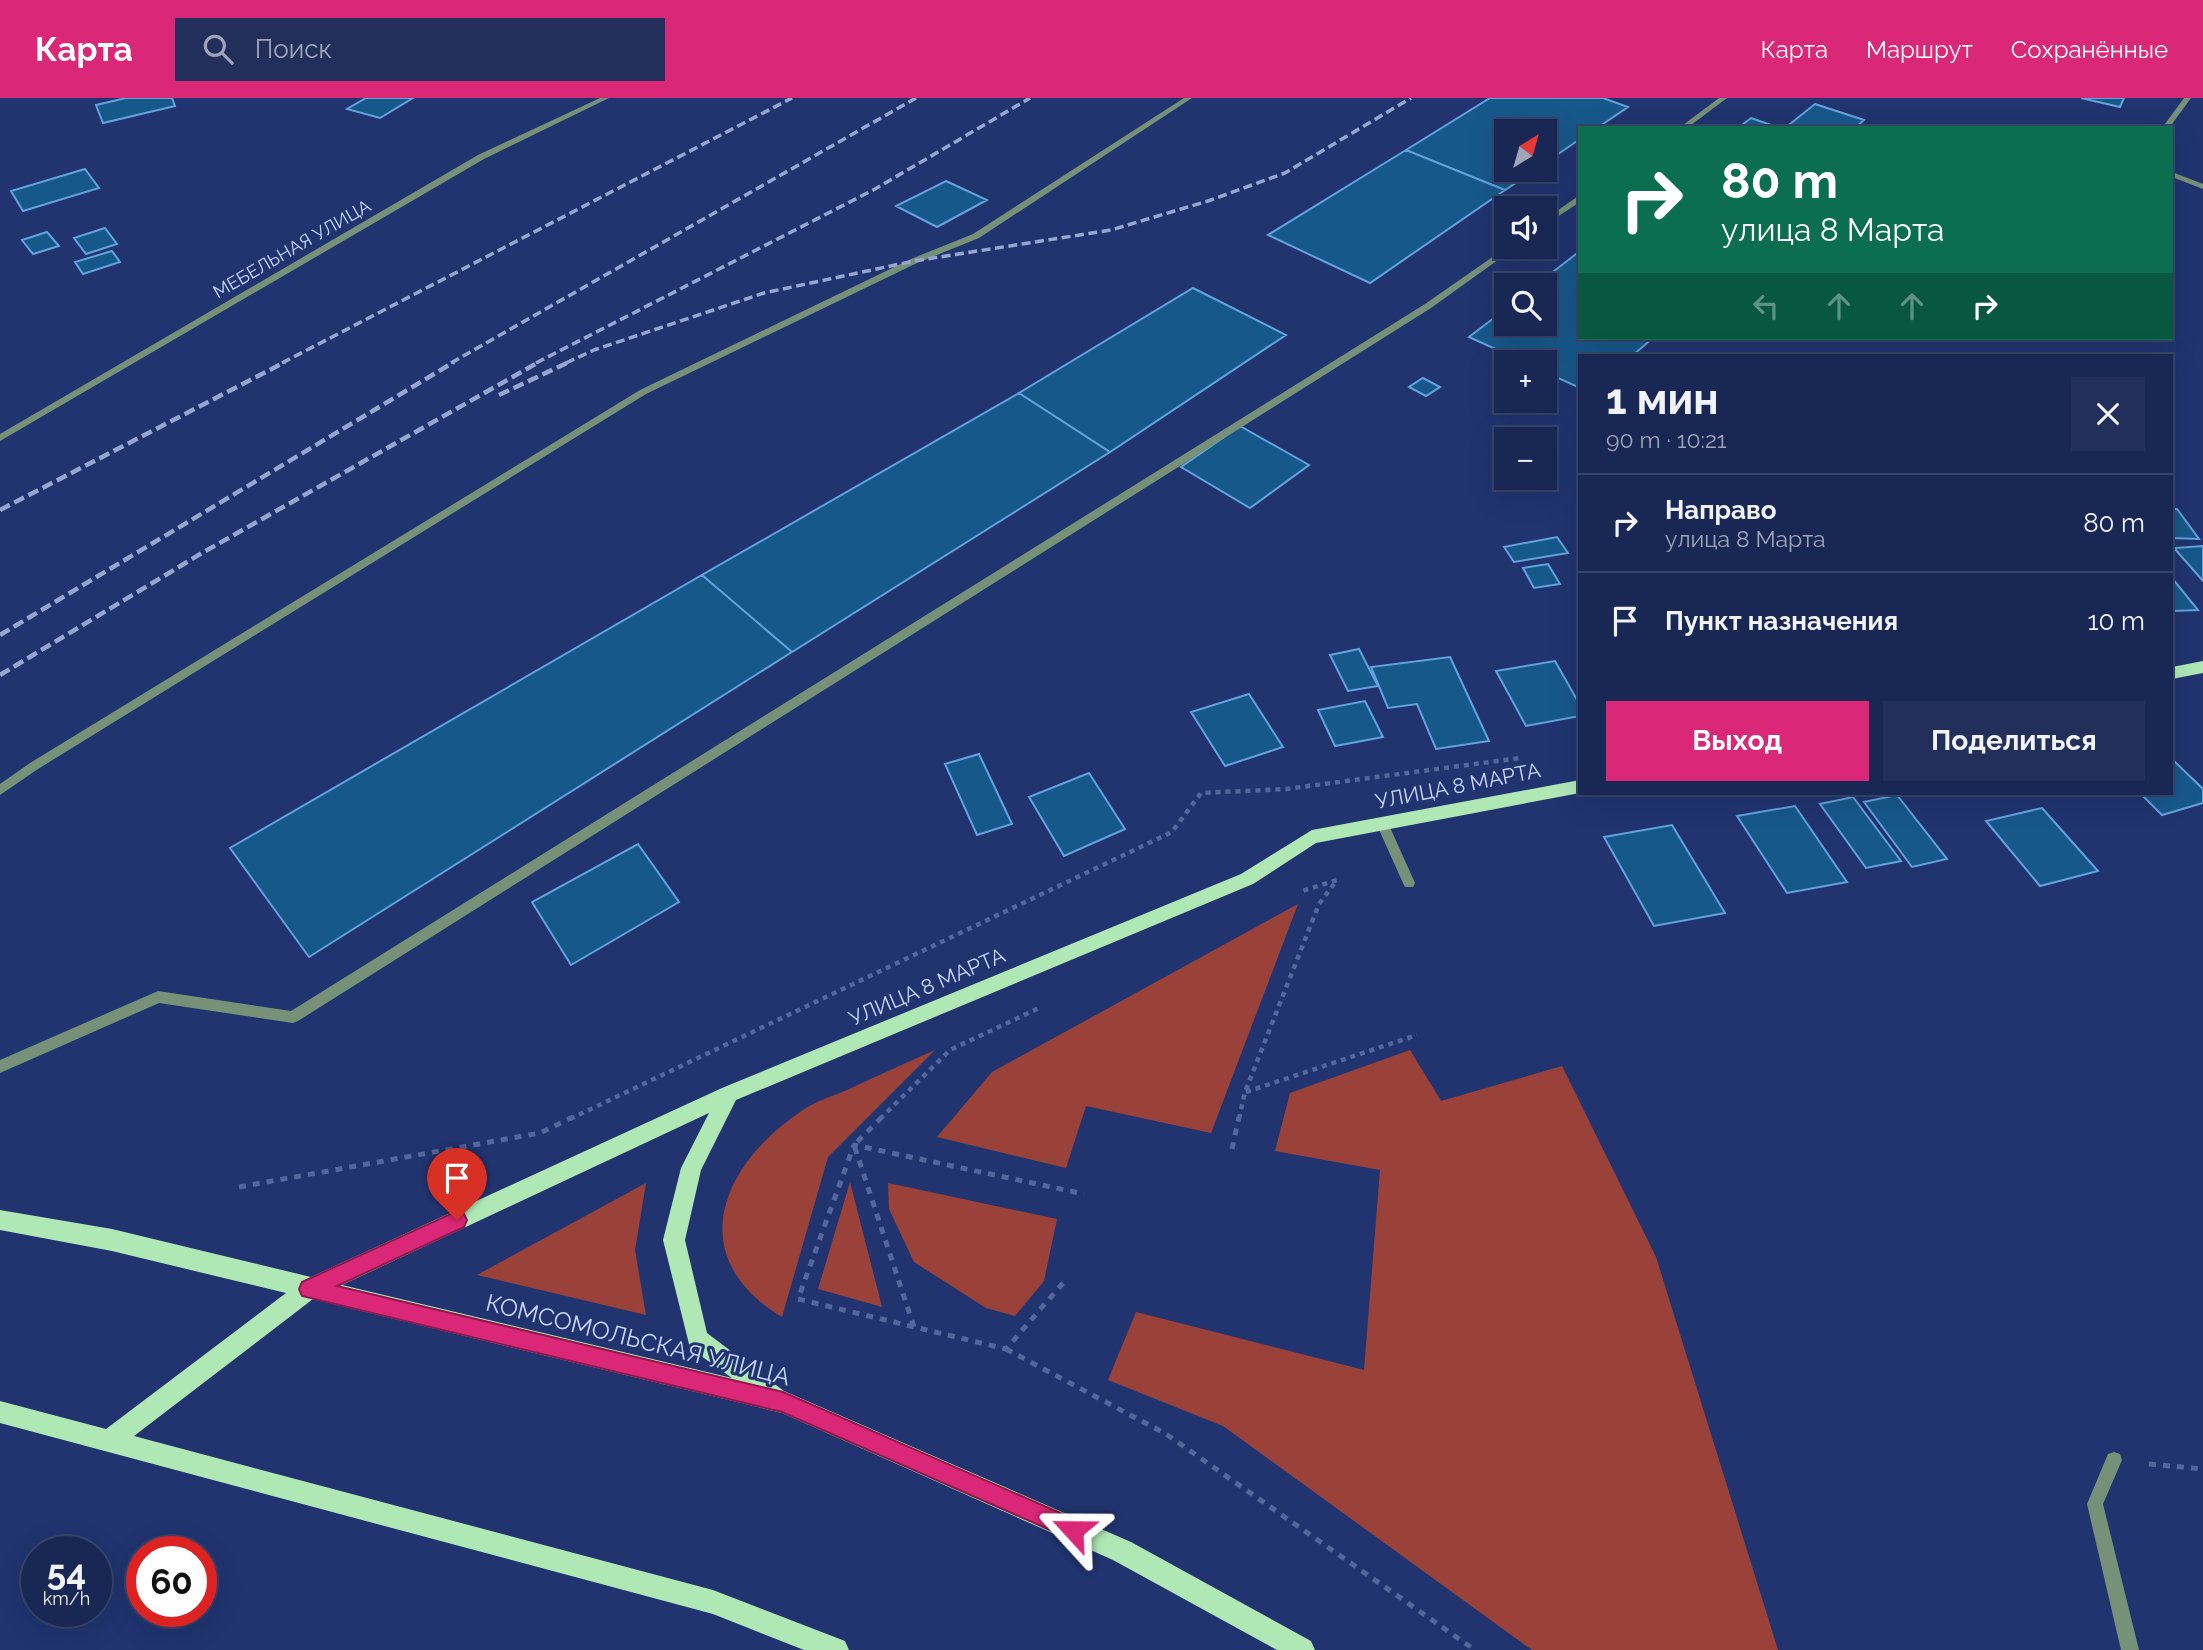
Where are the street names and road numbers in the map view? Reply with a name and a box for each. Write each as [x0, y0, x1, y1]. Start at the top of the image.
street label: МЕБЕЛЬНАЯ УЛИЦА [209, 195, 374, 302]
street label: УЛИЦА 8 МАРТА [1373, 757, 1543, 814]
street label: УЛИЦА 8 МАРТА [845, 942, 1009, 1031]
street label: КОМСОМОЛЬСКАЯ УЛИЦА [483, 1288, 793, 1391]

